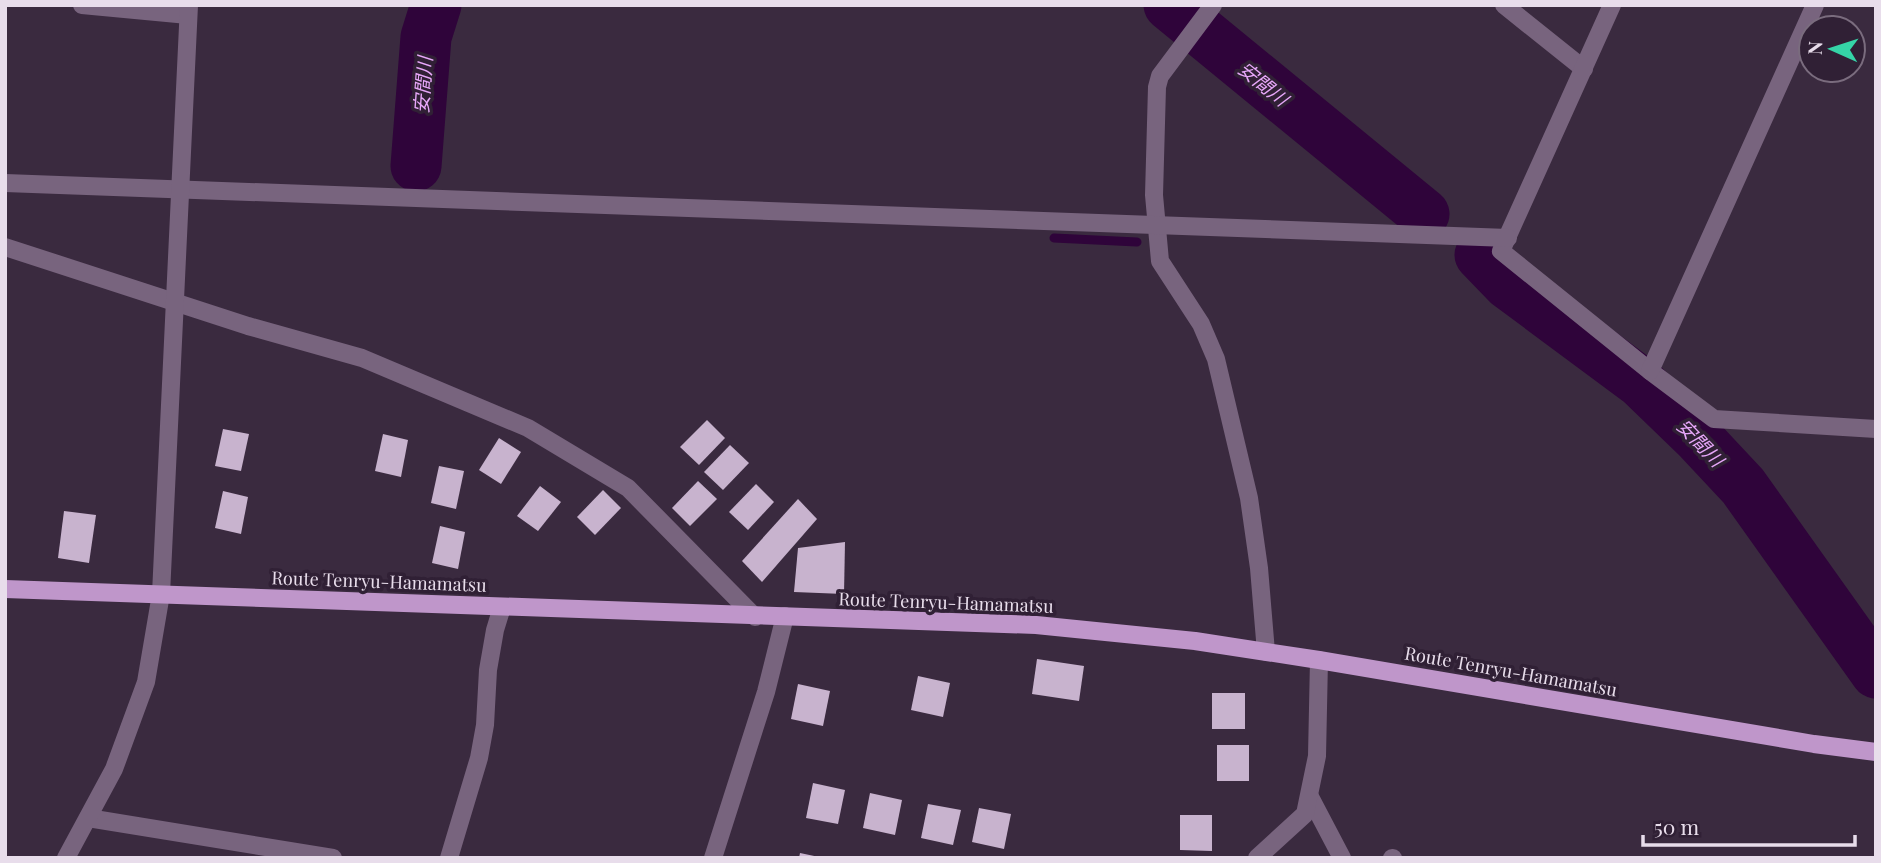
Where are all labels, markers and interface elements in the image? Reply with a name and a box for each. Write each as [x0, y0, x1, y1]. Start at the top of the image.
north arrow [1797, 14, 1867, 84]
text: N [1801, 40, 1827, 56]
water label: 安間川 [407, 54, 437, 114]
water label: 安間川 [1234, 55, 1296, 112]
water label: 安間川 [1672, 412, 1732, 473]
street label: Route Tenryu-Hamamatsu [271, 565, 488, 597]
street label: Route Tenryu-Hamamatsu [838, 586, 1055, 618]
street label: Route Tenryu-Hamamatsu [1403, 640, 1620, 702]
scale bar [1643, 804, 1855, 848]
text: 50 m [1654, 812, 1700, 840]

